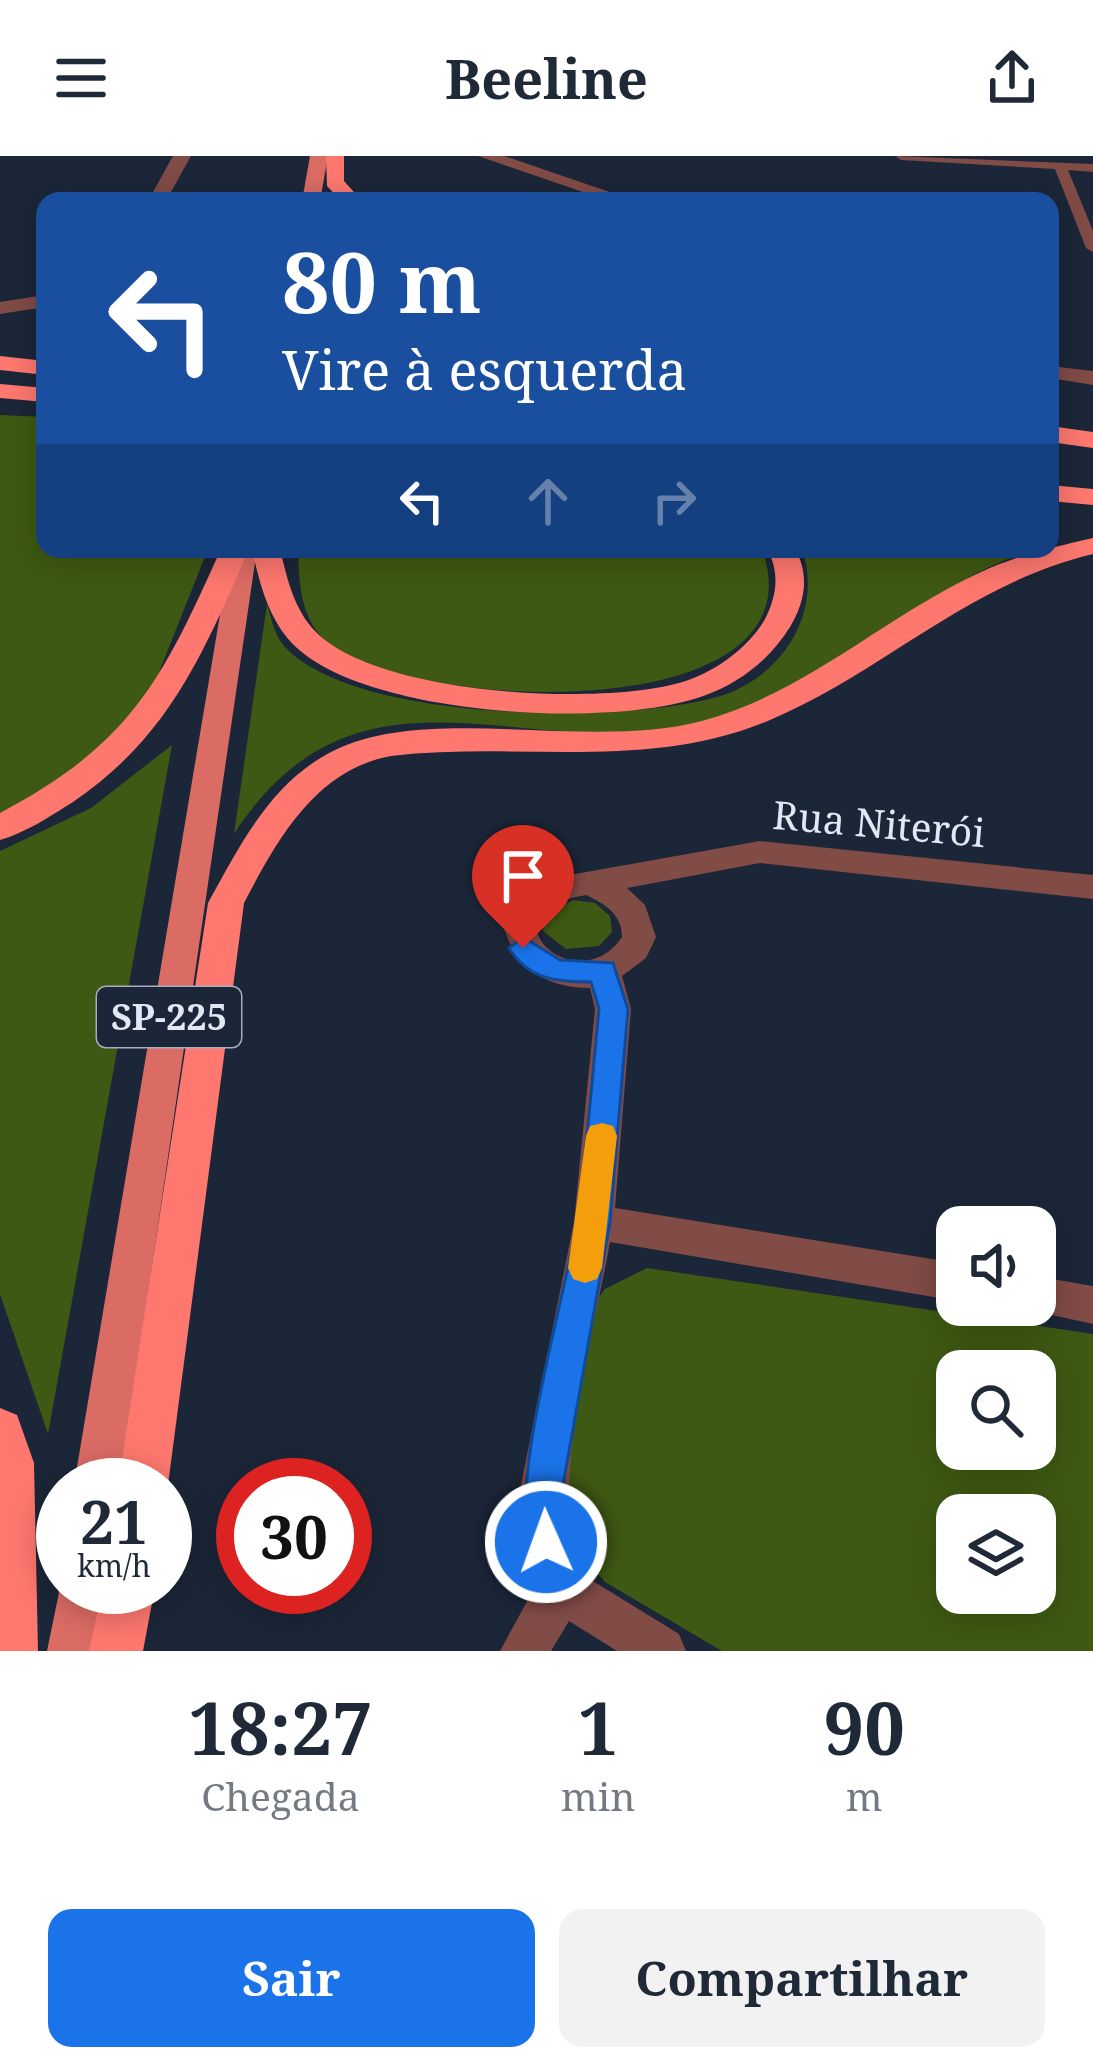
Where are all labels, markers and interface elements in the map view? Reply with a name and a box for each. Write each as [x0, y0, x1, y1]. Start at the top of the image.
text: Beeline [445, 41, 648, 115]
icon: menu [48, 45, 114, 111]
icon: share [979, 45, 1045, 111]
text: 80 m [282, 223, 482, 338]
icon: left [84, 240, 240, 396]
text: Vire à esquerda [282, 332, 687, 406]
icon: left [389, 468, 455, 534]
icon: ahead [515, 468, 581, 534]
icon: right [641, 468, 707, 534]
street label: Rua Niterói [771, 787, 987, 858]
pin [472, 825, 574, 948]
icon: arrive [490, 843, 556, 909]
road number: SP-225 [97, 987, 241, 1047]
map controls [936, 1206, 1056, 1614]
button: sound [936, 1206, 1056, 1326]
button: search [936, 1350, 1056, 1470]
speed limit sign: 30 [216, 1458, 372, 1614]
position arrow [483, 1479, 609, 1605]
text: 21 [80, 1480, 148, 1562]
button: layers [936, 1494, 1056, 1614]
text: km/h [77, 1545, 151, 1586]
text: 18:27 [188, 1678, 373, 1776]
text: 1 [578, 1678, 618, 1776]
text: 90 [823, 1678, 905, 1776]
text: Chegada [201, 1769, 360, 1822]
text: min [561, 1769, 635, 1822]
text: m [846, 1769, 883, 1822]
button: Sair [48, 1909, 535, 2047]
button: Compartilhar [559, 1909, 1045, 2047]

